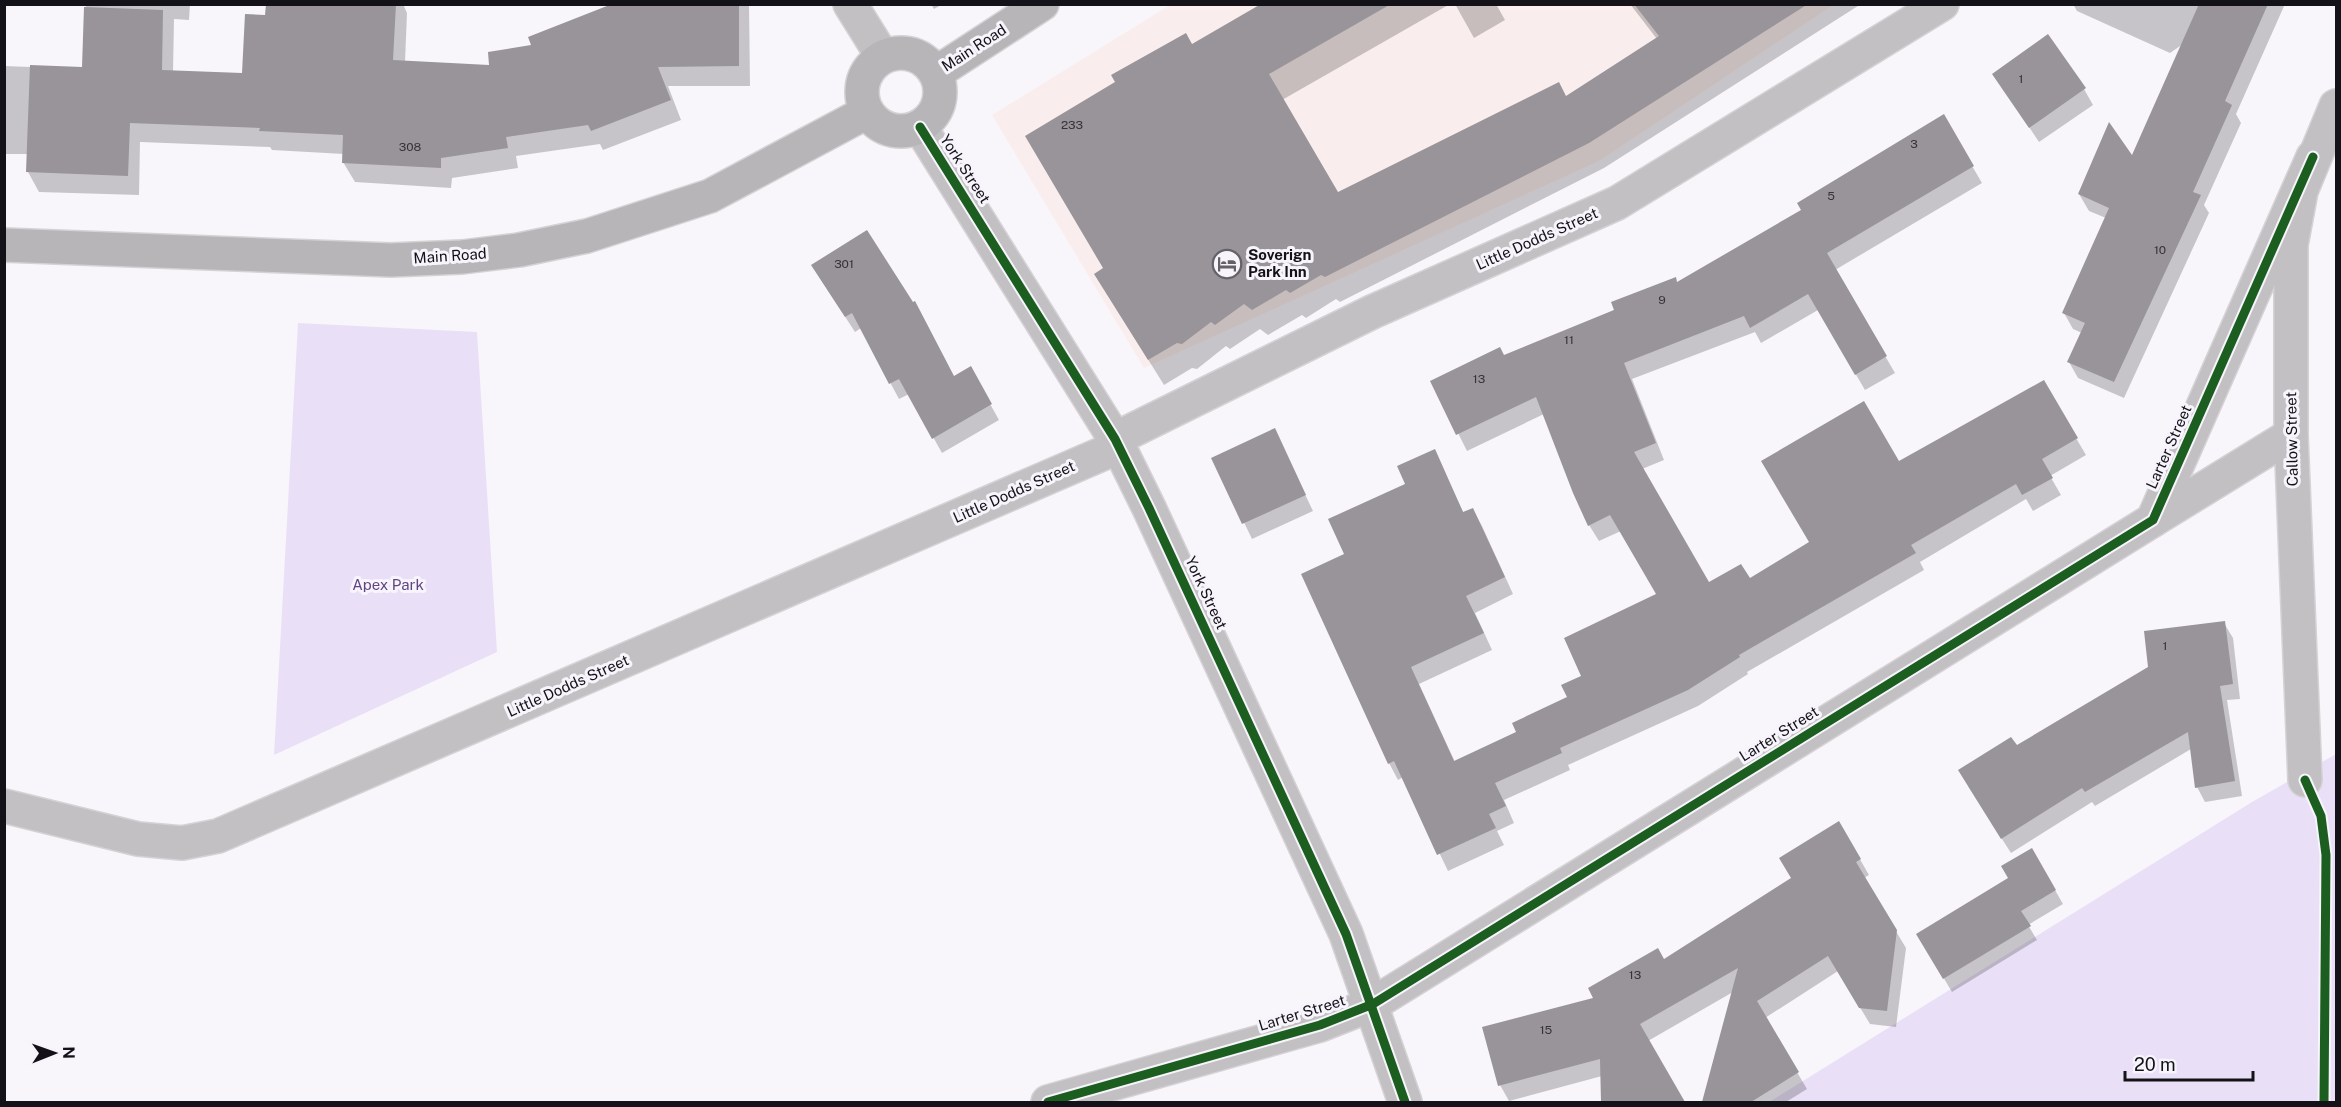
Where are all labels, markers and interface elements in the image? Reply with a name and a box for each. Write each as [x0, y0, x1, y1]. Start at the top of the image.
street label: Main Road [938, 21, 1009, 75]
house number: 1 [2019, 72, 2023, 86]
house number: 233 [1061, 118, 1083, 132]
street label: York Street [937, 131, 994, 206]
house number: 3 [1910, 137, 1918, 151]
house number: 308 [399, 140, 421, 154]
house number: 5 [1827, 189, 1835, 203]
street label: Little Dodds Street [1473, 204, 1600, 273]
house number: 10 [2154, 243, 2166, 257]
street label: Main Road [413, 244, 487, 267]
place label: Soverign Park Inn [1248, 246, 1311, 280]
hotel icon: Soverign Park Inn [1211, 248, 1243, 280]
house number: 301 [834, 257, 854, 271]
house number: 9 [1658, 293, 1666, 307]
house number: 11 [1564, 333, 1574, 347]
house number: 13 [1473, 372, 1485, 386]
street label: Callow Street [2282, 391, 2301, 486]
street label: Larter Street [2143, 402, 2195, 491]
street label: Little Dodds Street [950, 457, 1077, 526]
street label: York Street [1182, 554, 1231, 632]
park label: Apex Park [352, 576, 424, 593]
house number: 1 [2163, 639, 2167, 653]
street label: Little Dodds Street [504, 651, 631, 720]
street label: Larter Street [1736, 702, 1821, 765]
house number: 13 [1629, 968, 1641, 982]
street label: Larter Street [1256, 991, 1347, 1034]
north arrow [24, 1023, 84, 1083]
house number: 15 [1540, 1023, 1553, 1037]
scale bar [2125, 1044, 2252, 1082]
text: N [59, 1046, 78, 1059]
text: 20 m [2134, 1054, 2176, 1075]

